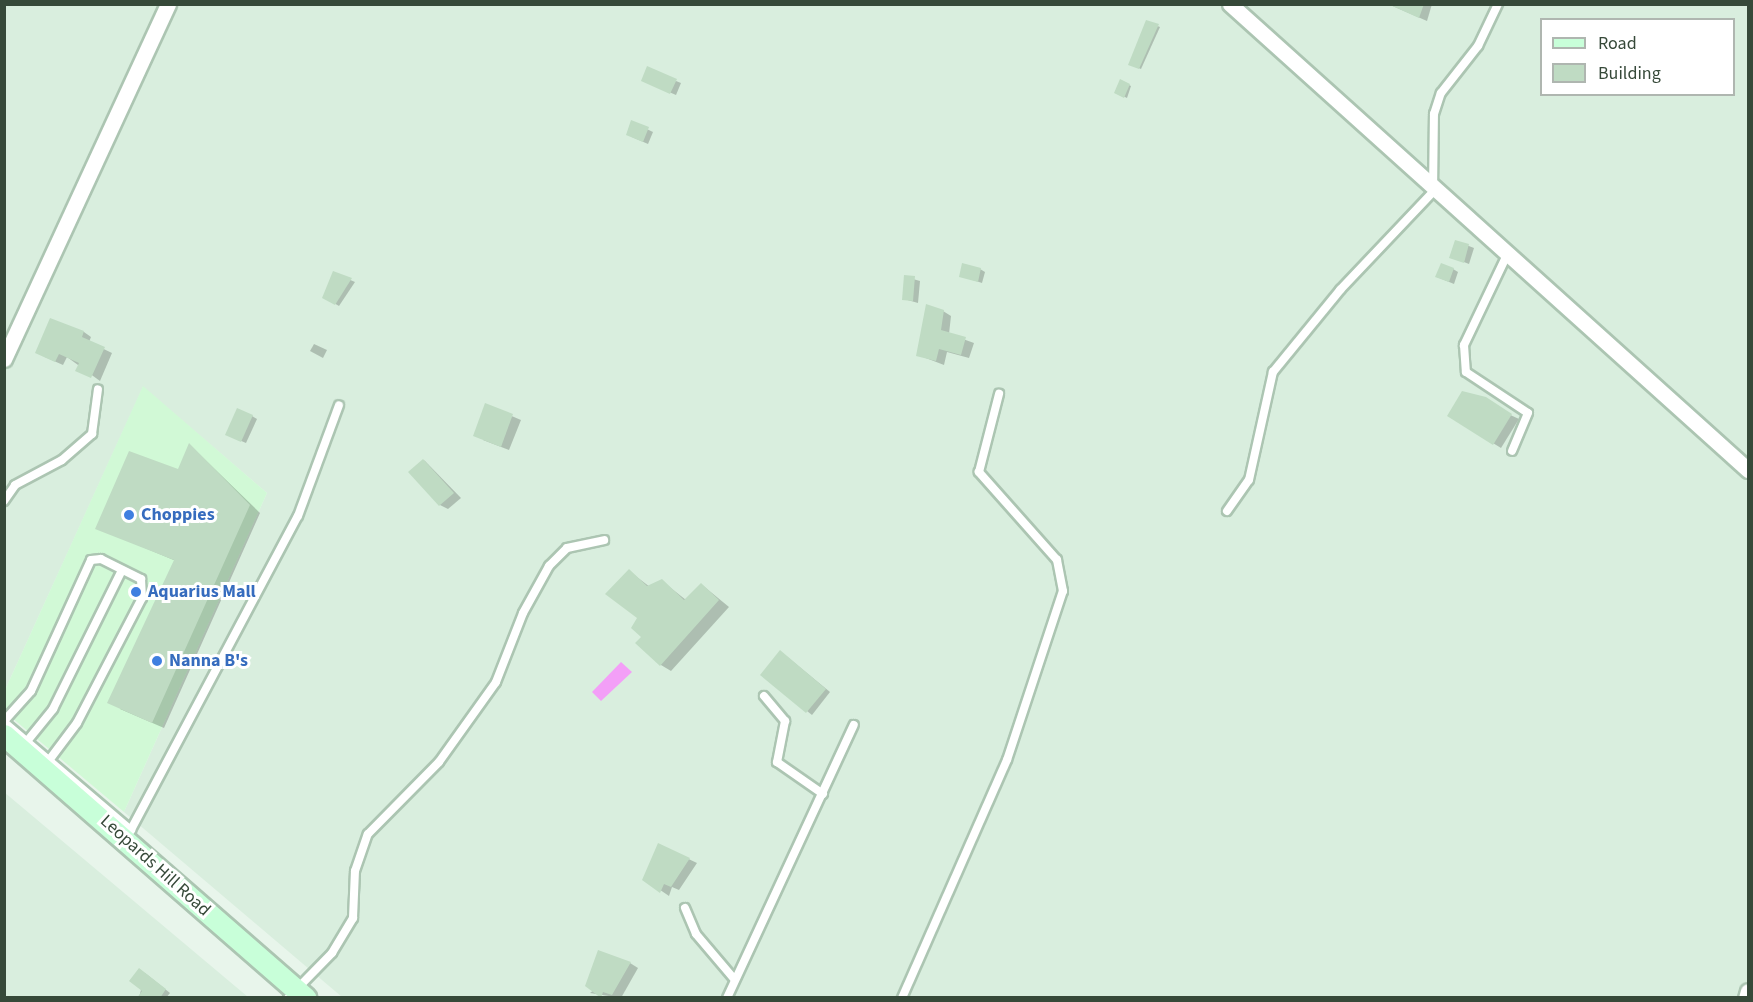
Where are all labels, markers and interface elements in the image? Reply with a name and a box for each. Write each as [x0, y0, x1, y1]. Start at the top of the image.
legend [1540, 18, 1735, 96]
text: Road [1598, 31, 1637, 56]
text: Building [1598, 61, 1661, 86]
place label: Choppies [141, 504, 215, 526]
marker: Choppies [122, 508, 136, 522]
place label: Aquarius Mall [148, 581, 256, 603]
marker: Aquarius Mall [129, 585, 143, 599]
place label: Nanna B's [169, 650, 248, 672]
marker: Nanna B's [150, 654, 164, 668]
street label: Leopards Hill Road [95, 811, 215, 921]

